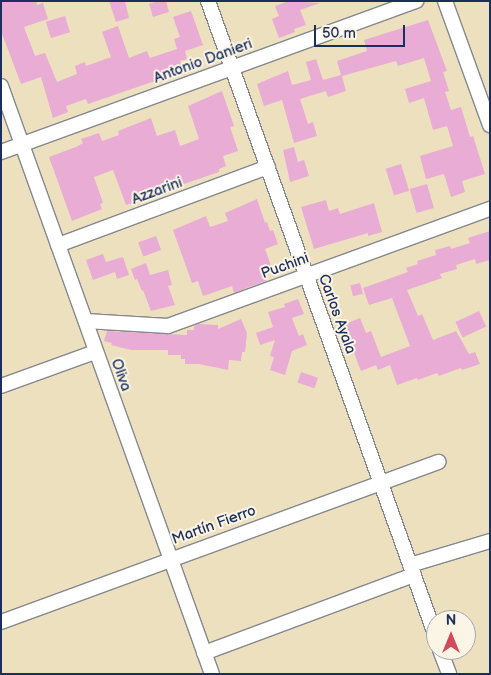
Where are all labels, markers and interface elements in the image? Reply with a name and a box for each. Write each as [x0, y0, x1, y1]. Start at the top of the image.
scale bar [316, 15, 407, 47]
text: 50 m [322, 24, 356, 43]
street label: Antonio Danieri [151, 35, 255, 87]
street label: Azzarini [129, 174, 185, 208]
street label: Puchini [259, 249, 311, 283]
street label: Carlos Ayala [314, 272, 360, 356]
street label: Oliva [107, 356, 135, 394]
street label: Martín Fierro [170, 501, 258, 549]
north arrow [426, 610, 476, 660]
text: N [446, 612, 456, 629]

